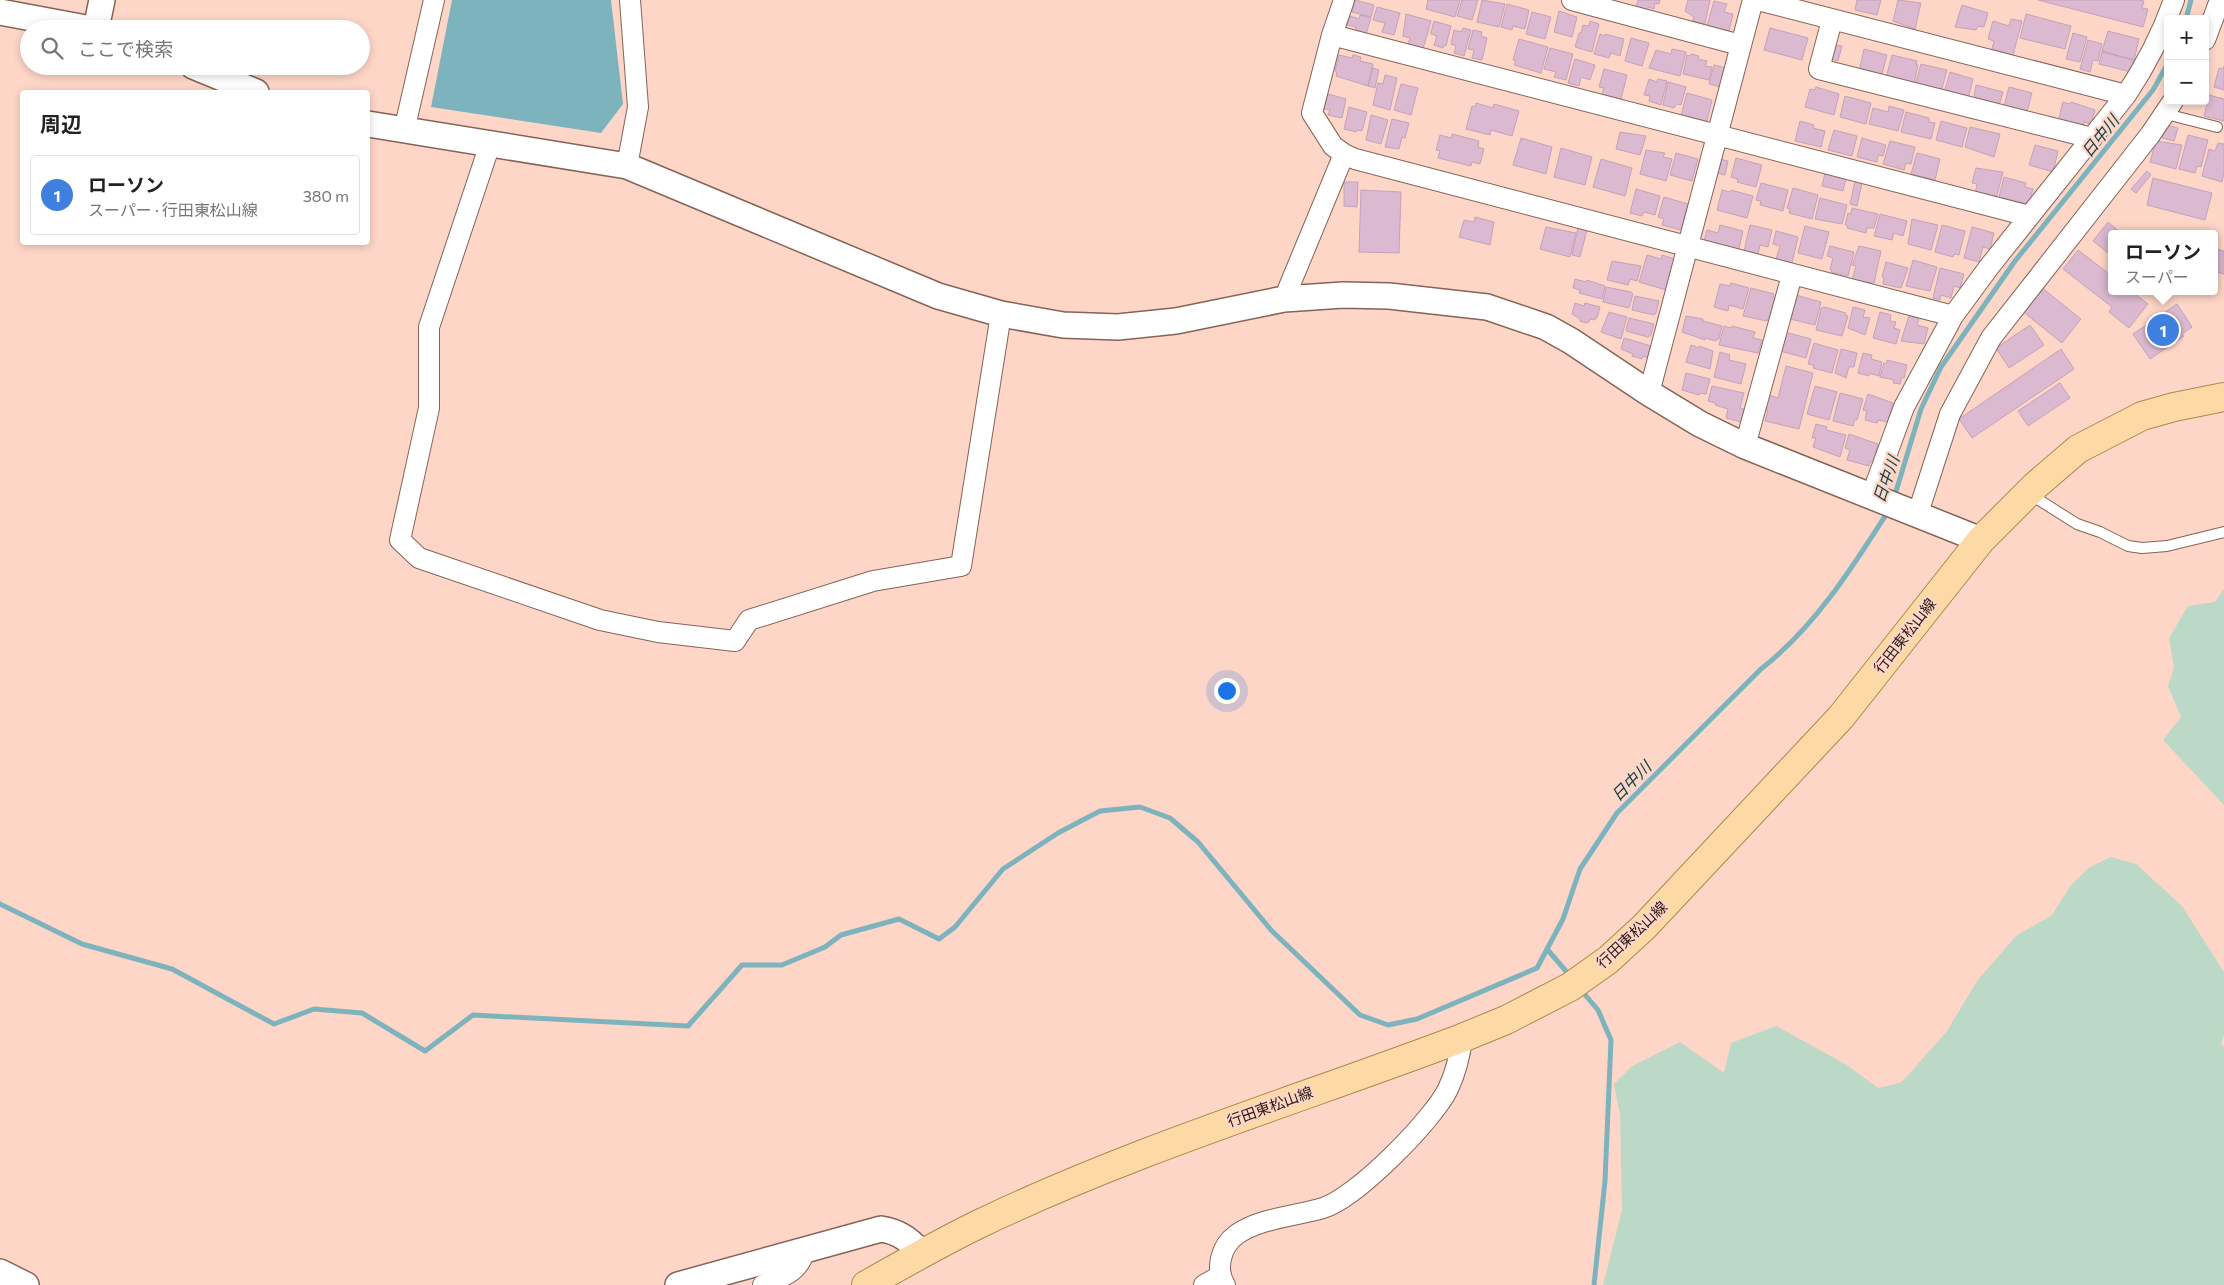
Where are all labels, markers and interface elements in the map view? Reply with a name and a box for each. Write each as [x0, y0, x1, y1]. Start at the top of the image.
map controls [2164, 15, 2209, 105]
button: + [2164, 15, 2209, 60]
search box [20, 20, 370, 75]
icon: search [38, 34, 66, 62]
text: ここで検索 [78, 37, 173, 60]
button: − [2164, 60, 2209, 105]
water label: 日中川 [2077, 110, 2123, 160]
text: 周辺 [40, 111, 82, 136]
text: ローソン [88, 173, 164, 196]
text: 1 [53, 186, 61, 205]
text: 380 m [303, 186, 349, 205]
text: スーパー · 行田東松山線 [88, 200, 258, 219]
popup [2108, 230, 2218, 295]
text: ローソン [2125, 240, 2201, 263]
text: スーパー [2125, 267, 2189, 286]
pin: 1 [2147, 311, 2179, 349]
water label: 日中川 [1869, 451, 1903, 505]
street label: 行田東松山線 [1869, 594, 1939, 676]
your location [1214, 678, 1240, 704]
water label: 日中川 [1607, 756, 1656, 804]
street label: 行田東松山線 [1592, 897, 1670, 972]
street label: 行田東松山線 [1224, 1082, 1315, 1130]

